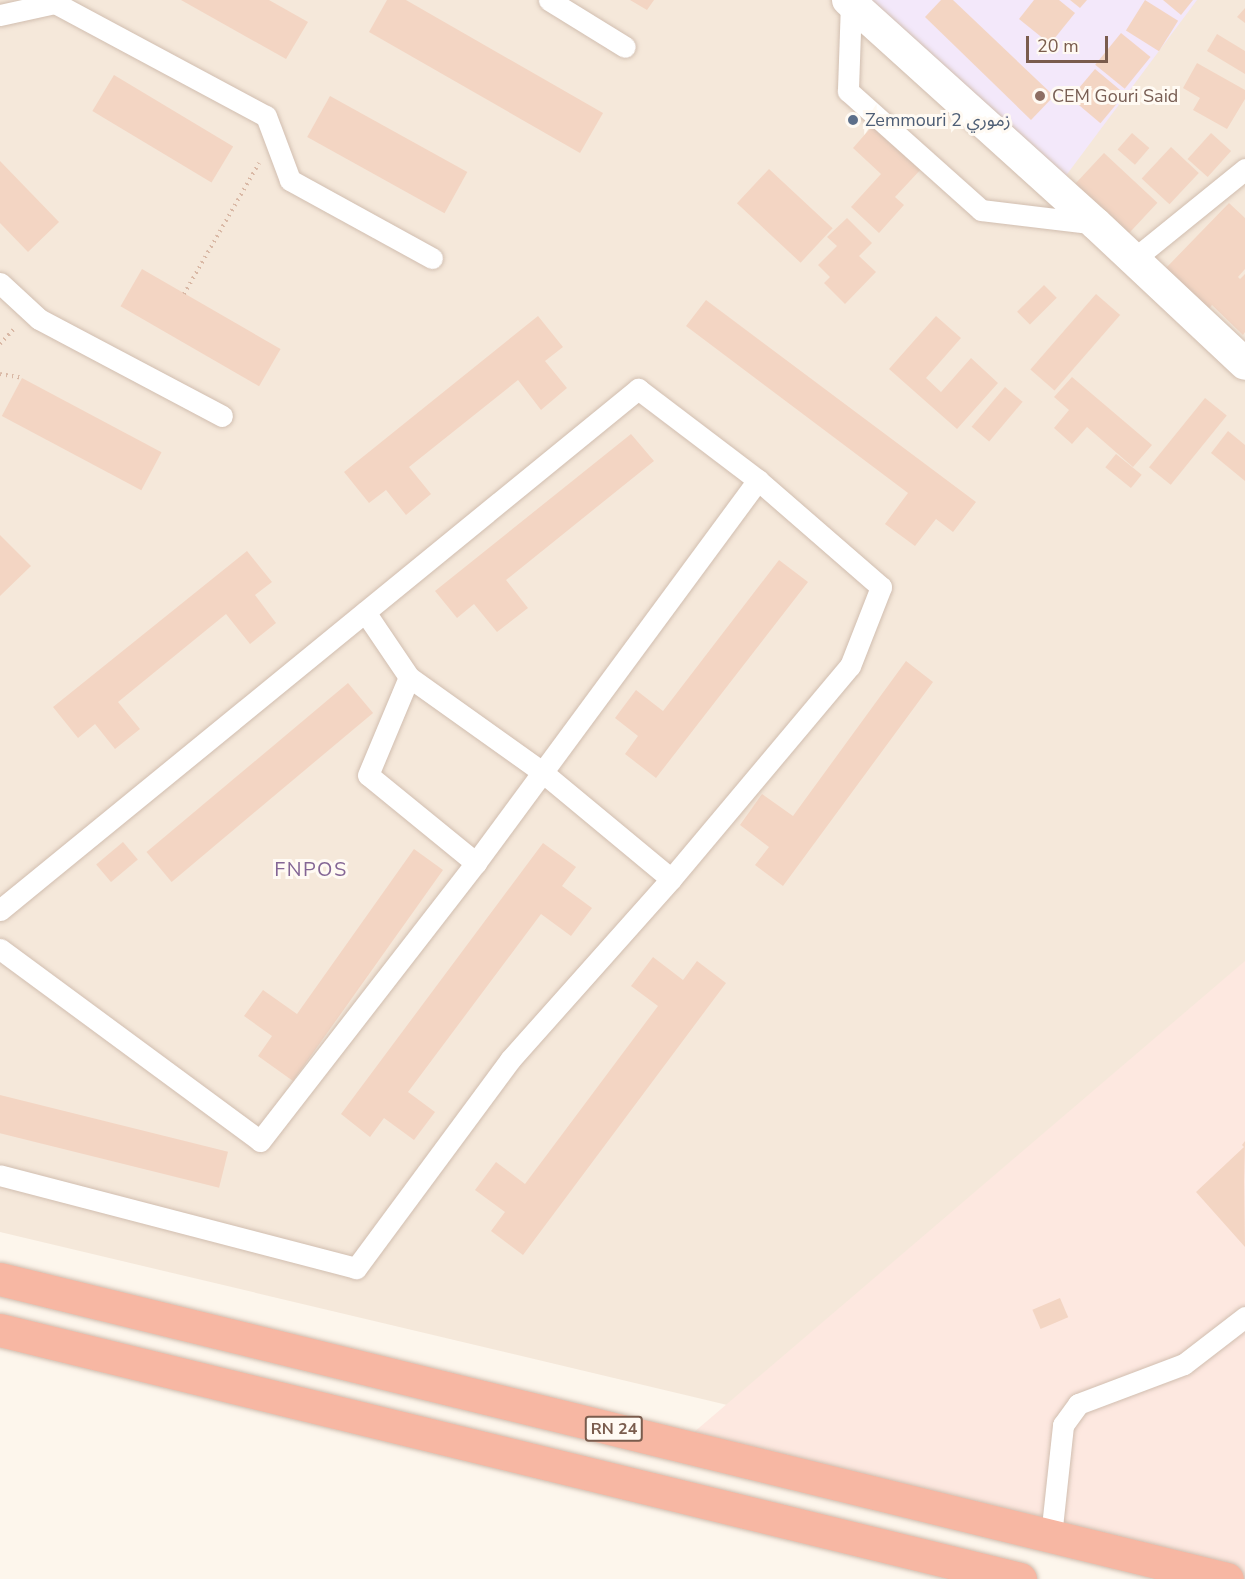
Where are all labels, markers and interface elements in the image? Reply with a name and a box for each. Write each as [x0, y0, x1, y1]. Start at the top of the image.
scale bar [1029, 24, 1112, 62]
text: 20 m [1037, 34, 1079, 58]
place label: CEM Gouri Said [1052, 85, 1178, 107]
marker: CEM Gouri Said [1033, 89, 1047, 103]
place label: Zemmouri 2 زموري [865, 109, 1011, 131]
marker: Zemmouri 2 زموري [846, 113, 860, 127]
district label: FNPOS [274, 857, 348, 881]
road number: RN 24 [584, 1416, 644, 1442]

